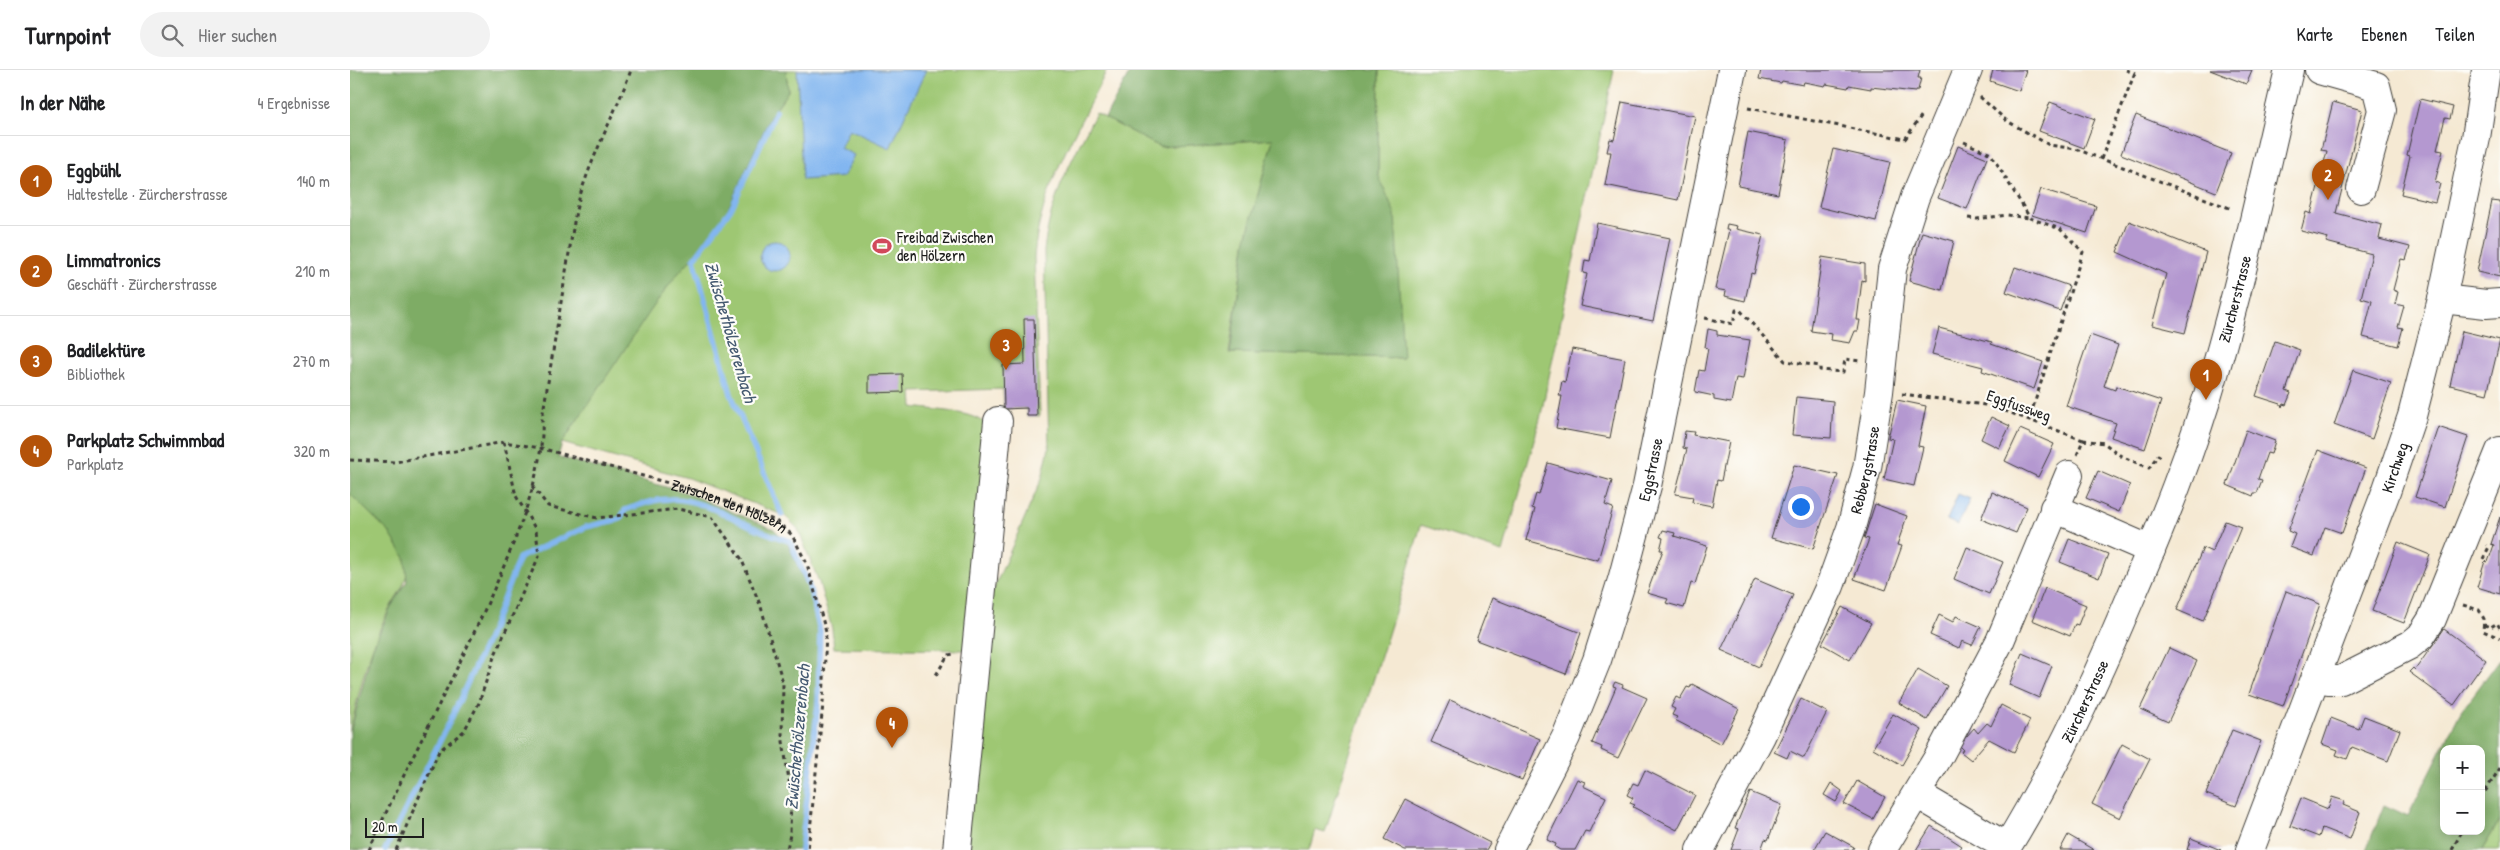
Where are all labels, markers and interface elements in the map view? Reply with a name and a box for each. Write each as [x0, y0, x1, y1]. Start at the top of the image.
search box [140, 12, 490, 57]
text: Turnpoint [25, 19, 110, 51]
icon: search [158, 21, 186, 49]
text: Hier suchen [198, 22, 277, 48]
text: Karte [2297, 22, 2333, 47]
text: Ebenen [2361, 22, 2407, 47]
text: Teilen [2435, 22, 2475, 47]
text: In der Nähe [20, 88, 105, 117]
text: 4 Ergebnisse [258, 92, 330, 114]
text: Eggbühl [67, 157, 121, 183]
pin: 2 [2312, 159, 2344, 200]
text: 1 [33, 170, 39, 192]
text: 140 m [296, 170, 330, 192]
text: Haltestelle · Zürcherstrasse [67, 183, 228, 205]
place label: Freibad Zwischen den Hölzern [896, 226, 994, 266]
sports icon: Freibad Zwischen den Hölzern [871, 235, 893, 257]
text: Limmatronics [67, 247, 161, 273]
street label: Zürcherstrasse [2213, 252, 2256, 345]
water label: Zwüschethölzerenbach [699, 259, 763, 407]
text: 2 [32, 260, 40, 282]
text: 210 m [295, 260, 330, 282]
text: Geschäft · Zürcherstrasse [67, 273, 217, 295]
pin: 3 [990, 329, 1022, 370]
text: Badilektüre [67, 337, 145, 363]
text: 3 [32, 350, 40, 372]
text: 270 m [293, 350, 330, 372]
pin: 1 [2190, 359, 2222, 400]
text: Bibliothek [67, 363, 125, 385]
street label: Eggfussweg [1984, 384, 2054, 426]
street label: Rebbergstrasse [1844, 424, 1885, 516]
text: Parkplatz Schwimmbad [67, 427, 224, 453]
street label: Eggstrasse [1632, 435, 1668, 504]
street label: Kirchweg [2376, 439, 2413, 496]
text: 4 [33, 440, 39, 462]
text: 320 m [294, 440, 330, 462]
text: Parkplatz [67, 453, 124, 475]
street label: Zwischen den Hölzern [669, 473, 793, 538]
your location [1788, 494, 1814, 520]
street label: Zürcherstrasse [2056, 656, 2114, 746]
water label: Zwüschethölzerenbach [778, 662, 816, 810]
pin: 4 [876, 707, 908, 748]
map controls [2440, 745, 2485, 835]
button: + [2440, 745, 2485, 790]
button: − [2440, 790, 2485, 835]
scale bar [365, 815, 424, 838]
text: 20 m [372, 817, 398, 836]

